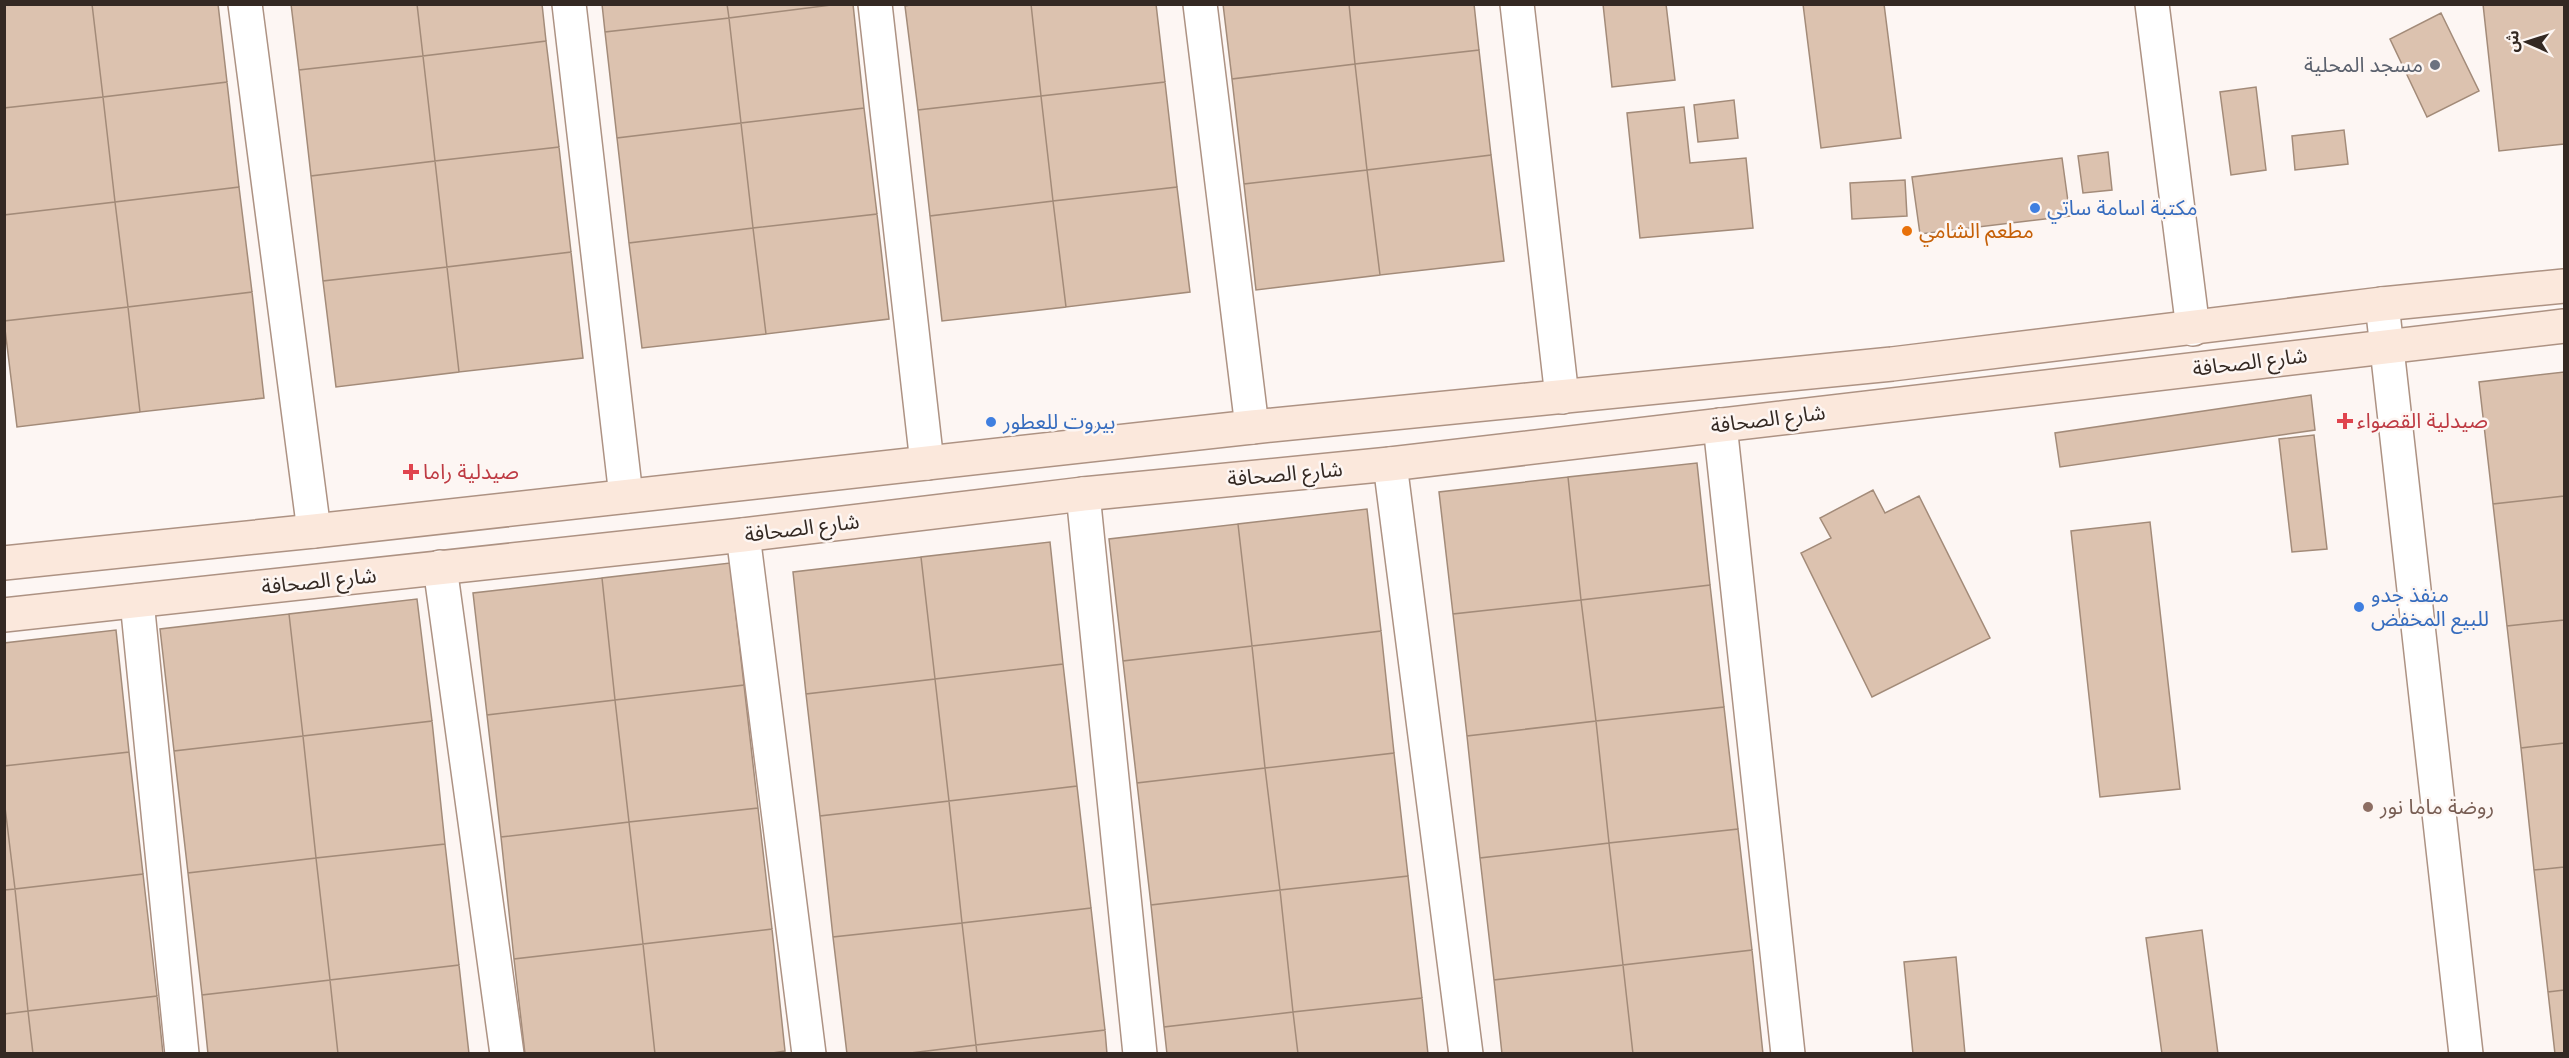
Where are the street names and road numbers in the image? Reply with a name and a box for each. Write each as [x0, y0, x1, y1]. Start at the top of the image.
street label: شارع الصحافة [2191, 342, 2309, 384]
street label: شارع الصحافة [1709, 399, 1827, 441]
street label: شارع الصحافة [1226, 456, 1344, 494]
street label: شارع الصحافة [743, 508, 861, 550]
street label: شارع الصحافة [260, 562, 378, 602]

